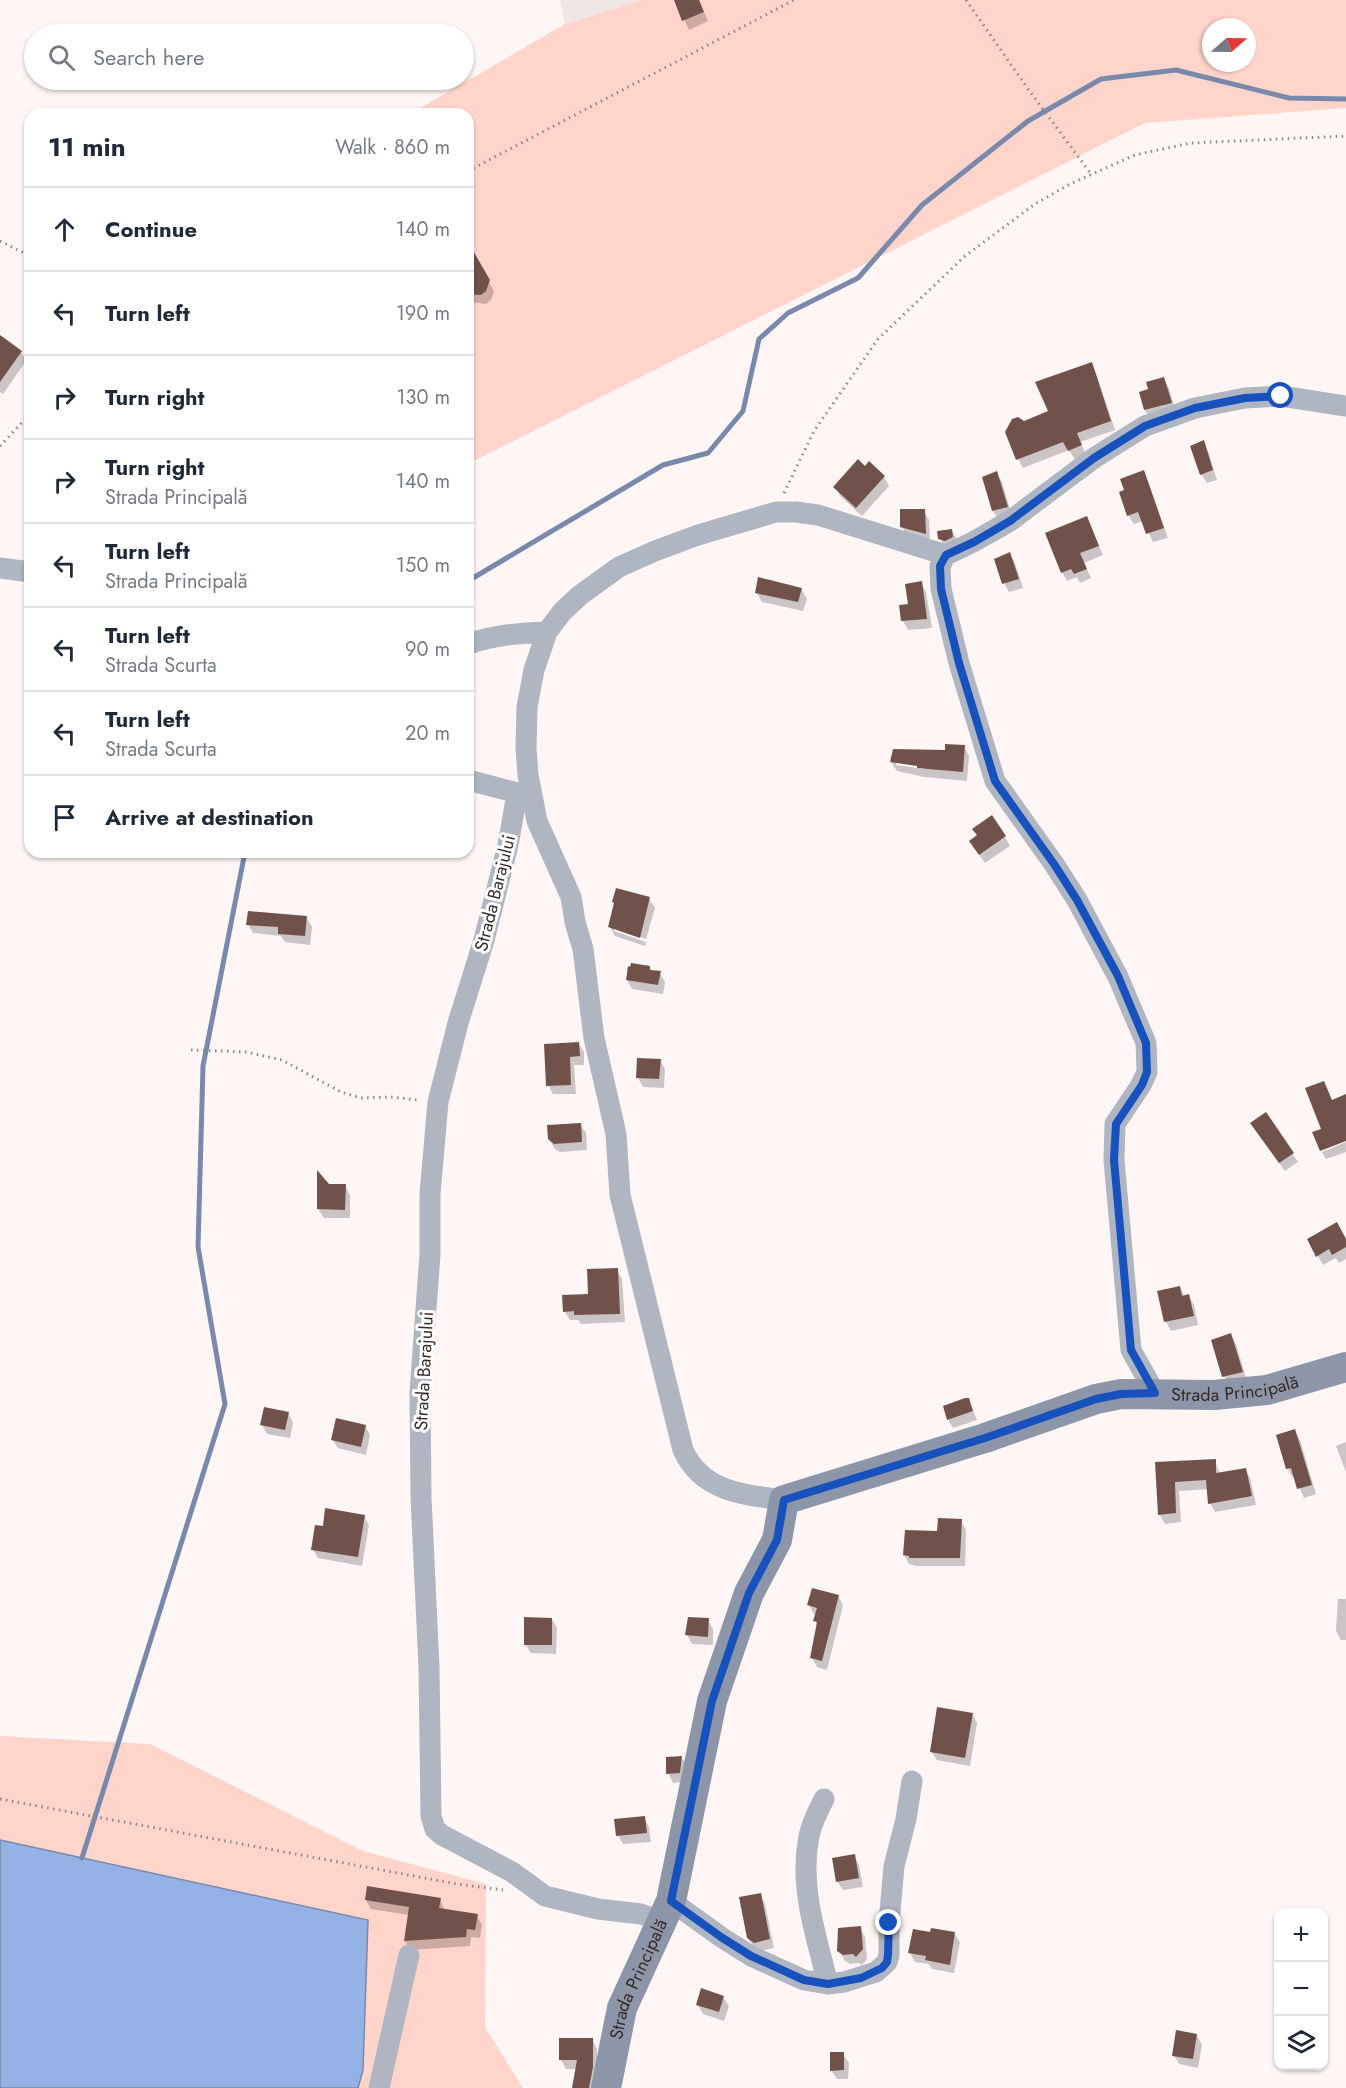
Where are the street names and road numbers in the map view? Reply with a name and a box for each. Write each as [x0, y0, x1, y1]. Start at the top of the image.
street label: Strada Barajului [468, 832, 522, 954]
street label: Strada Barajului [408, 1311, 440, 1431]
street label: Strada Principală [1171, 1368, 1302, 1408]
street label: Strada Principală [603, 1915, 674, 2042]

